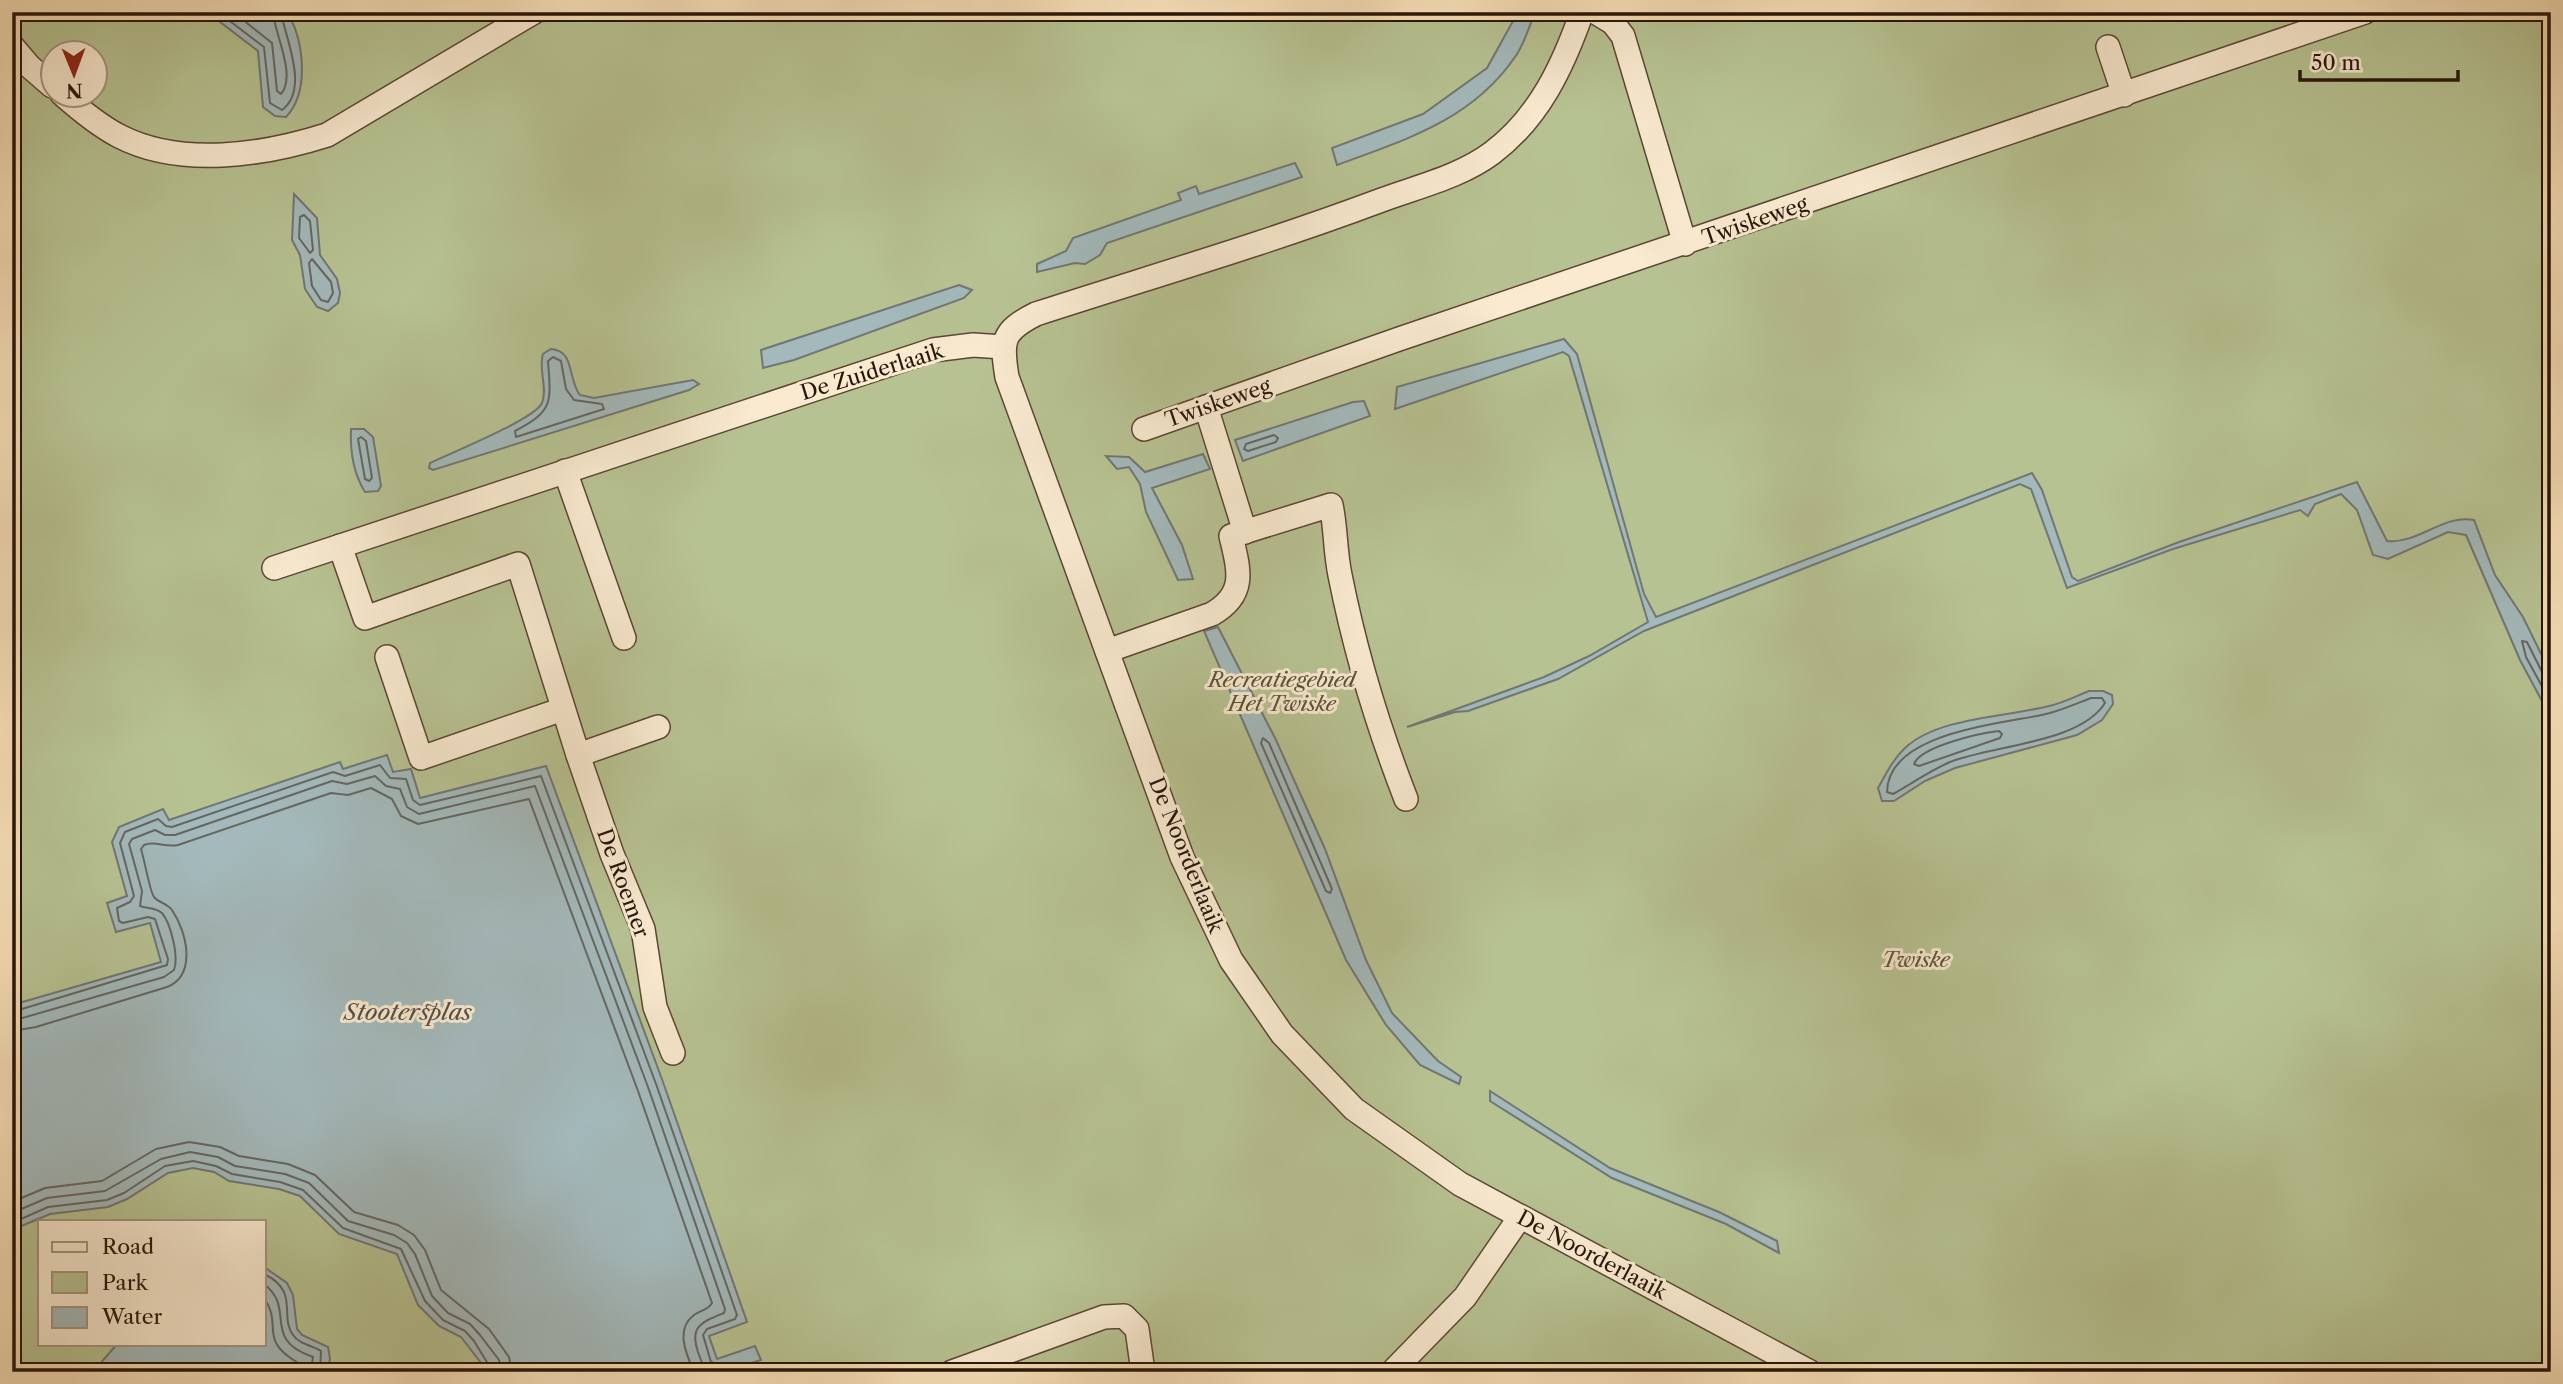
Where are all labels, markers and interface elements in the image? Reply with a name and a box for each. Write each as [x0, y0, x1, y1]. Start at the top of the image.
north arrow [38, 38, 108, 108]
scale bar [2300, 38, 2458, 82]
text: 50 m [2311, 50, 2361, 75]
text: N [66, 79, 83, 102]
street label: Twiskeweg [1699, 190, 1812, 250]
street label: De Zuiderlaaik [797, 338, 947, 405]
street label: Twiskeweg [1162, 372, 1275, 432]
park label: Recreatiegebied Het Twiske [1207, 667, 1358, 716]
street label: De Noorderlaaik [1144, 773, 1229, 937]
street label: De Roemer [592, 825, 655, 941]
park label: Twiske [1882, 947, 1951, 972]
water label: Stootersplas [342, 998, 473, 1026]
street label: De Noorderlaaik [1513, 1205, 1672, 1305]
legend [38, 1220, 266, 1346]
text: Road [102, 1234, 154, 1259]
text: Park [102, 1270, 148, 1295]
text: Water [101, 1304, 162, 1329]

